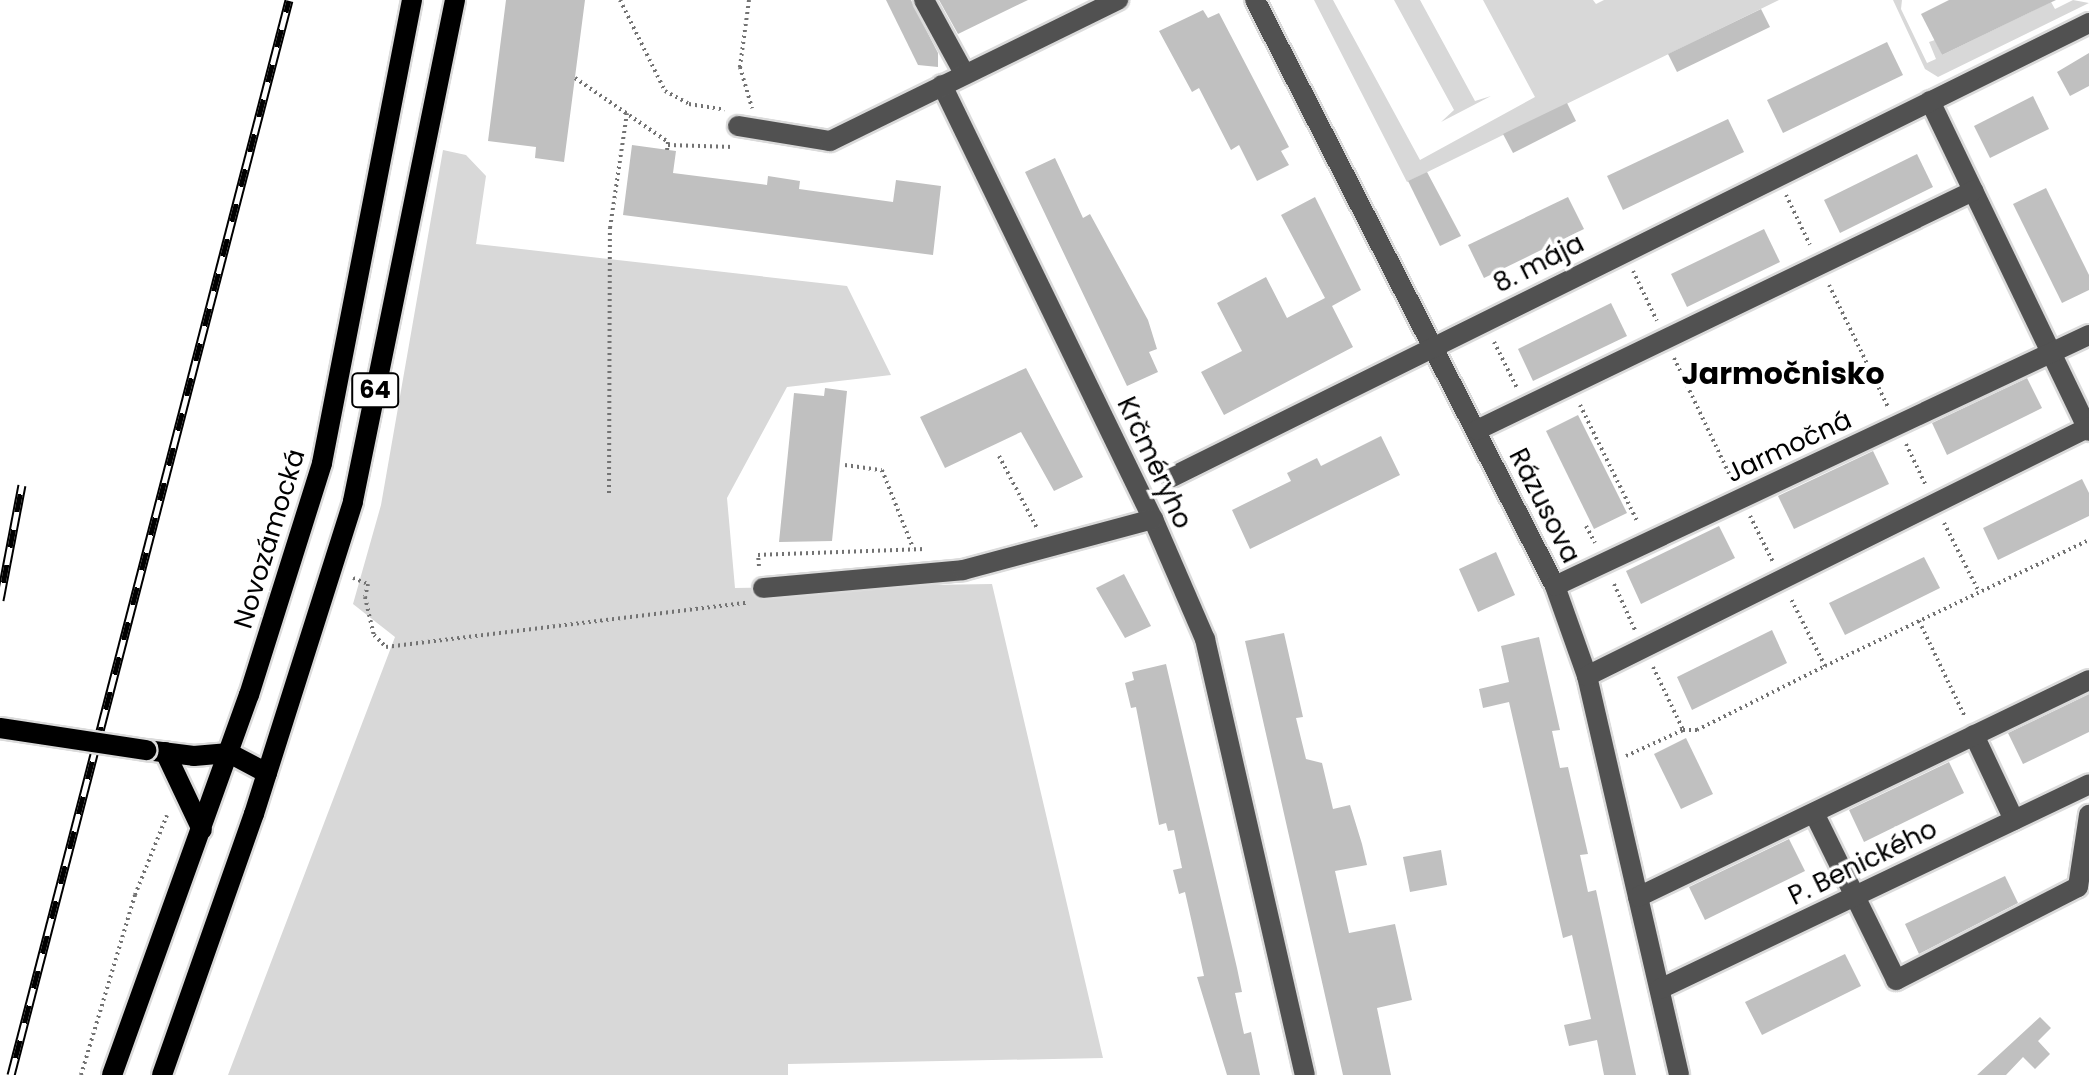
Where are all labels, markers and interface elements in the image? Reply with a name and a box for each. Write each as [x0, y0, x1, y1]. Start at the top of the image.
street label: 8. mája [1489, 228, 1589, 300]
district label: Jarmočnisko [1681, 356, 1885, 392]
road number: 64 [351, 370, 399, 410]
street label: Krčméryho [1110, 392, 1198, 534]
street label: Jarmočná [1721, 404, 1857, 490]
street label: Rázusova [1502, 444, 1586, 568]
street label: Novozámocká [228, 446, 312, 632]
street label: P. Benického [1784, 814, 1942, 912]

